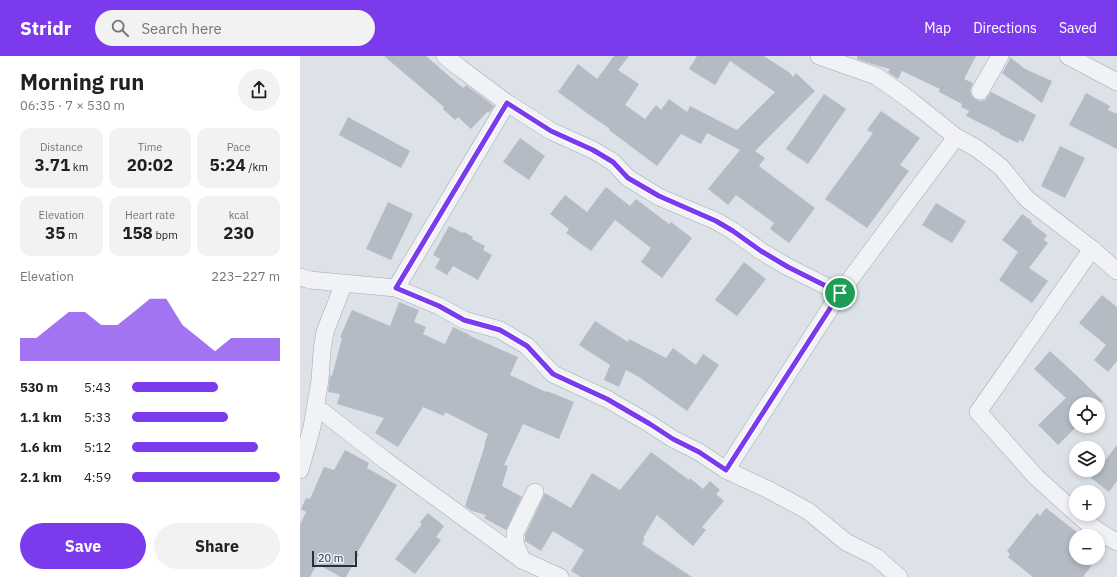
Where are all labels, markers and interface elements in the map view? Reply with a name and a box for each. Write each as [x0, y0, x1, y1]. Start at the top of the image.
search box [95, 10, 375, 46]
text: Stridr [20, 16, 71, 40]
icon: search [109, 17, 131, 39]
text: Search here [141, 19, 222, 38]
text: Map [924, 19, 951, 37]
text: Directions [973, 19, 1037, 37]
text: Saved [1059, 19, 1097, 37]
text: Morning run [20, 67, 144, 96]
button: share [238, 69, 280, 111]
text: 06:35 · 7 × 530 m [20, 97, 125, 114]
text: Distance [40, 140, 83, 154]
text: Time [138, 140, 162, 154]
text: Pace [227, 140, 251, 154]
text: 3.71 [34, 154, 70, 176]
text: 20:02 [127, 154, 173, 176]
text: 5:24 [209, 154, 246, 176]
text: km [70, 160, 88, 174]
text: /km [246, 160, 268, 174]
text: Elevation [39, 208, 84, 222]
text: Heart rate [125, 208, 175, 222]
text: kcal [229, 208, 249, 222]
text: 35 [45, 222, 65, 244]
text: 158 [122, 222, 153, 244]
text: 230 [223, 222, 254, 244]
text: m [65, 228, 78, 242]
text: bpm [153, 228, 178, 242]
text: Elevation [20, 268, 74, 285]
text: 223–227 m [211, 268, 280, 285]
pin [823, 276, 857, 310]
icon: arrive [829, 282, 851, 304]
text: 530 m [20, 379, 58, 396]
text: 5:43 [84, 379, 111, 396]
map controls [1069, 397, 1105, 565]
button: locate [1069, 397, 1105, 433]
text: 1.1 km [20, 409, 62, 426]
text: 5:33 [84, 409, 111, 426]
text: 1.6 km [20, 439, 62, 456]
text: 5:12 [84, 439, 111, 456]
button: layers [1069, 441, 1105, 477]
text: 2.1 km [20, 469, 62, 486]
text: 4:59 [84, 469, 111, 486]
button: + [1069, 485, 1105, 521]
button: Save [20, 523, 146, 569]
button: Share [154, 523, 280, 569]
button: − [1069, 529, 1105, 565]
scale bar [312, 549, 357, 568]
text: 20 m [318, 551, 343, 565]

